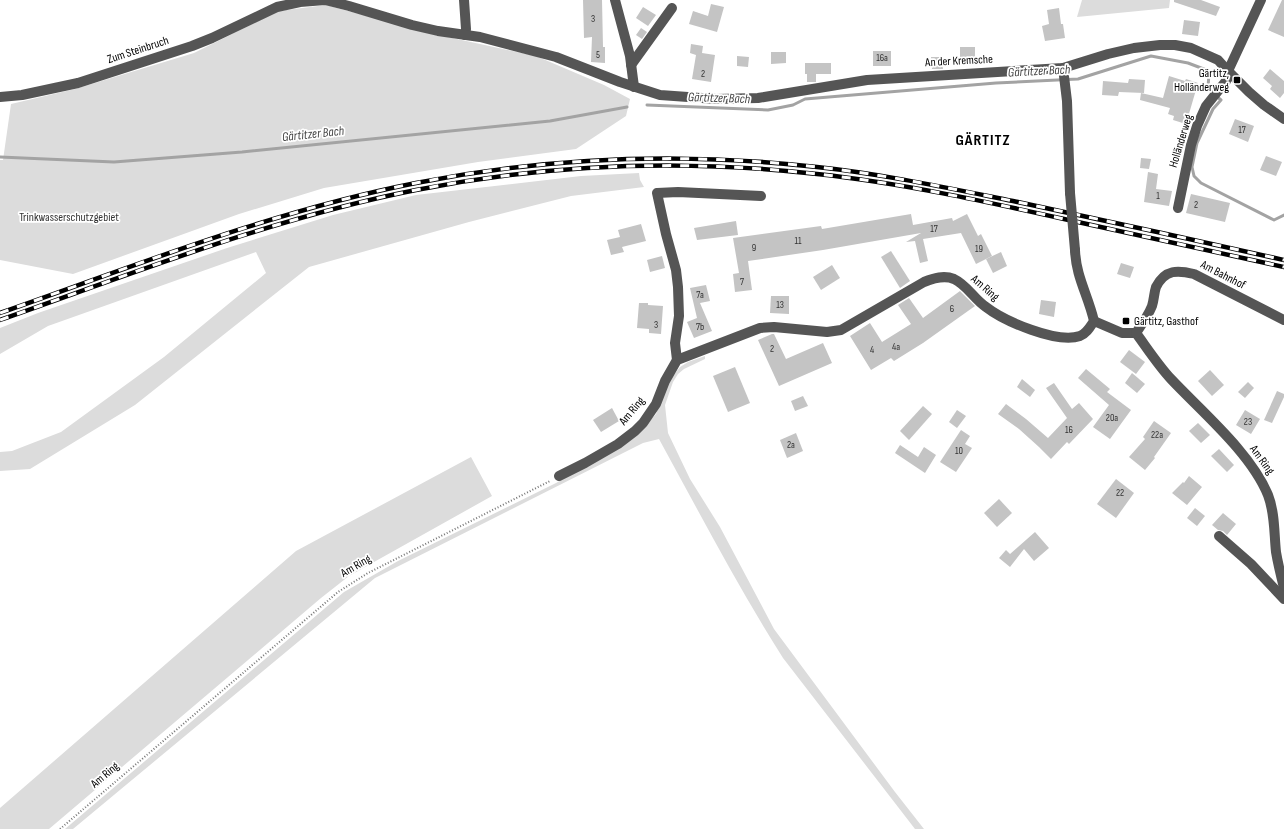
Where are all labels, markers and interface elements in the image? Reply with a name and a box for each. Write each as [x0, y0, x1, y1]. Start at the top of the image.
house number: 3 [591, 13, 595, 25]
street label: Zum Steinbruch [105, 33, 171, 67]
house number: 5 [596, 49, 600, 61]
house number: 16a [876, 52, 888, 64]
street label: An der Kremsche [924, 52, 993, 70]
water label: Gärtitzer Bach [1007, 61, 1071, 81]
place label: Gärtitz, Holländerweg [1174, 66, 1229, 95]
house number: 2 [701, 68, 705, 80]
marker: Gärtitz, Holländerweg [1232, 75, 1242, 85]
water label: Gärtitzer Bach [688, 89, 751, 107]
street label: Holländerweg [1166, 112, 1196, 170]
water label: Gärtitzer Bach [281, 123, 345, 145]
house number: 17 [1238, 124, 1246, 136]
district label: GÄRTITZ [955, 131, 1011, 150]
house number: 1 [1156, 190, 1160, 202]
house number: 2 [1194, 199, 1198, 211]
park label: Trinkwasserschutzgebiet [19, 210, 119, 225]
house number: 17 [930, 223, 938, 235]
house number: 11 [795, 235, 802, 247]
house number: 9 [752, 242, 756, 254]
house number: 19 [975, 243, 983, 255]
street label: Am Bahnhof [1197, 257, 1249, 293]
street label: Am Ring [967, 271, 1002, 305]
house number: 7 [740, 276, 744, 288]
house number: 7a [696, 289, 704, 301]
house number: 13 [776, 299, 784, 311]
house number: 6 [950, 303, 954, 315]
place label: Gärtitz, Gasthof [1134, 314, 1199, 329]
marker: Gärtitz, Gasthof [1121, 316, 1131, 326]
house number: 3 [654, 319, 658, 331]
house number: 7b [696, 321, 704, 333]
house number: 4a [892, 341, 900, 353]
house number: 2 [770, 343, 774, 355]
house number: 4 [870, 344, 874, 356]
street label: Am Ring [615, 394, 648, 429]
house number: 20a [1106, 412, 1118, 424]
house number: 23 [1244, 416, 1252, 428]
house number: 16 [1065, 424, 1073, 436]
house number: 22a [1151, 429, 1163, 441]
house number: 2a [787, 439, 795, 451]
street label: Am Ring [1246, 442, 1278, 478]
house number: 10 [955, 445, 963, 457]
house number: 22 [1116, 487, 1124, 499]
street label: Am Ring [337, 551, 374, 581]
street label: Am Ring [87, 759, 122, 792]

